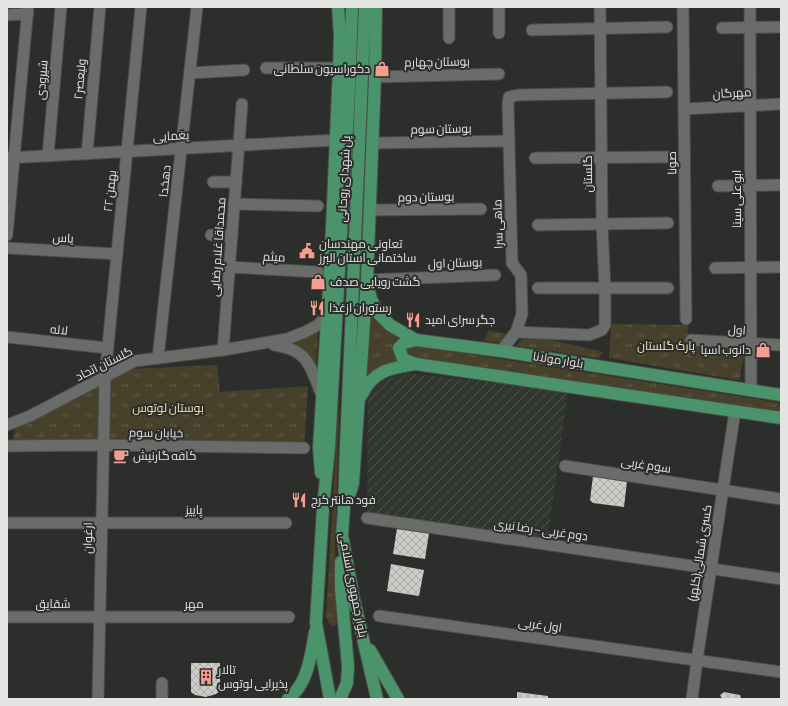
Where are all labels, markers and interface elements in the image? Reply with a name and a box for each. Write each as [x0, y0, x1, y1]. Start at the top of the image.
street label: بوستان چهارم [404, 54, 470, 72]
street label: ولیعصر۲ [71, 58, 89, 100]
street label: شیرودی [33, 59, 51, 101]
shop icon: دکوراسیون سلطانی [373, 60, 391, 78]
place label: دکوراسیون سلطانی [273, 62, 370, 76]
street label: مهرگان [712, 85, 752, 101]
street label: بوستان سوم [410, 121, 472, 138]
street label: یغمایی [153, 128, 190, 144]
street label: پل شهدای روحانی [335, 134, 355, 223]
street label: صونا [665, 151, 679, 175]
street label: گلستان [581, 155, 595, 193]
street label: دهخدا [156, 164, 174, 198]
street label: ۲۲ بهمن [101, 169, 119, 213]
street label: ابو علی سینا [730, 170, 744, 228]
street label: بوستان دوم [398, 190, 454, 205]
street label: محمداقا غلام رضایی [208, 197, 229, 297]
street label: ماهی سرا [490, 199, 506, 249]
street label: یاس [52, 230, 75, 246]
place label: تعاونی مهندسان ساختمانی استان البرز [318, 237, 416, 265]
public building icon: تعاونی مهندسان ساختمانی استان البرز [298, 242, 316, 260]
street label: میثم [262, 249, 286, 266]
street label: بوستان اول [428, 255, 482, 271]
shop icon: گشت رویایی صدف [309, 273, 327, 291]
place label: گشت رویایی صدف [330, 275, 420, 289]
restaurant icon: رستوران ازغذا [308, 299, 326, 317]
place label: رستوران ازغذا [329, 301, 392, 315]
restaurant icon: جگر سرای امید [404, 311, 422, 329]
place label: جگر سرای امید [425, 313, 495, 327]
street label: لاله [49, 322, 69, 338]
street label: اول [728, 322, 746, 338]
park label: پارک گلستان [637, 339, 696, 355]
shop icon: دانوب اسپا [754, 341, 772, 359]
place label: دانوب اسپا [700, 343, 751, 358]
street label: گلستان اتحاد [73, 344, 135, 384]
street label: بلوار مولانا [532, 349, 584, 371]
park label: بوستان لوتوس [132, 401, 204, 415]
street label: خیابان سوم [129, 426, 183, 441]
cafe icon: کافه گارنیش [112, 447, 130, 465]
place label: کافه گارنیش [133, 449, 196, 463]
street label: سوم غربی [620, 454, 672, 477]
restaurant icon: فود هانتر کرج [290, 491, 308, 509]
place label: فود هانتر کرج [311, 493, 376, 508]
street label: پاییز [184, 503, 203, 519]
street label: کسری شمالی(کلهر) [685, 504, 715, 602]
street label: دوم غربی -- رضا نیری [493, 516, 589, 545]
street label: ارغوان [81, 522, 95, 554]
street label: بلوار جمهوری اسلامی [336, 531, 370, 639]
street label: شقایق [35, 597, 71, 611]
street label: مهر [183, 597, 204, 611]
street label: اول غربی [517, 615, 563, 635]
place label: تالار پذیرایی لوتوس [217, 663, 289, 693]
building icon: تالار پذیرایی لوتوس [197, 668, 215, 686]

